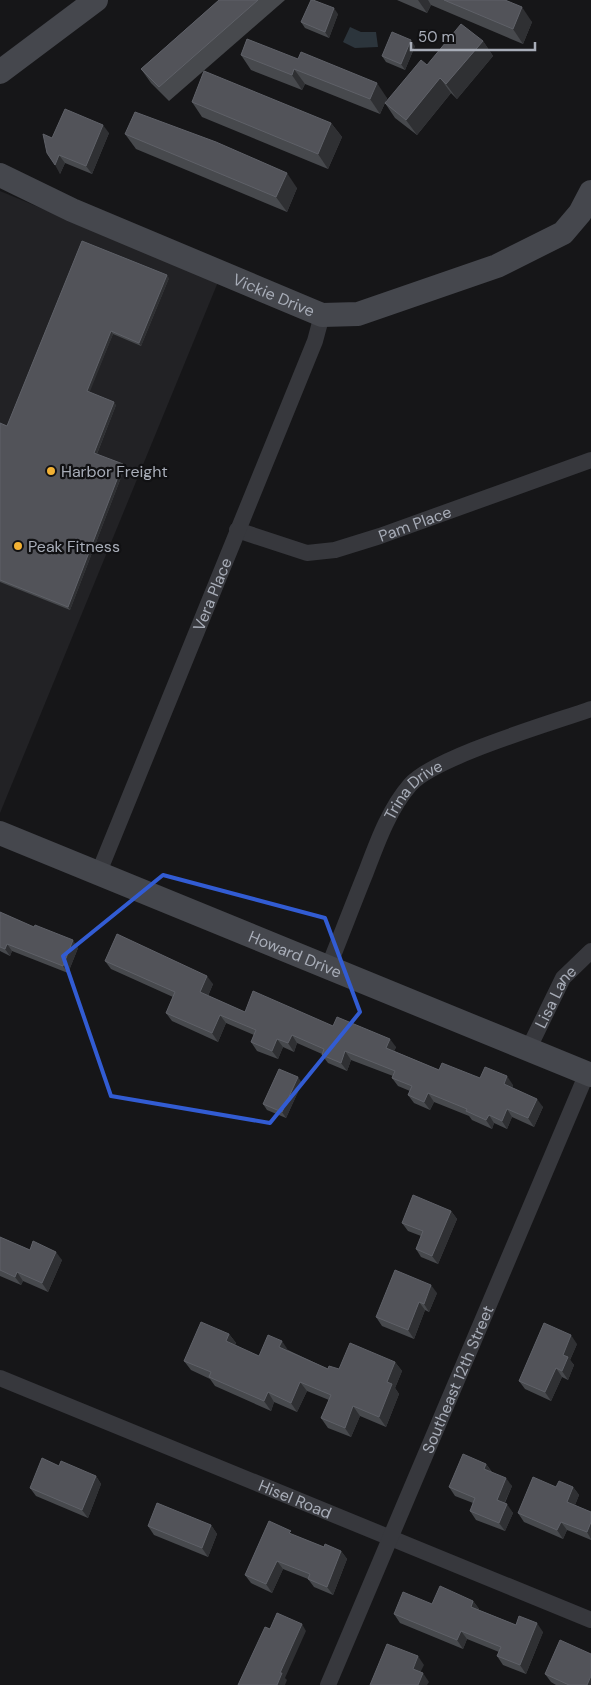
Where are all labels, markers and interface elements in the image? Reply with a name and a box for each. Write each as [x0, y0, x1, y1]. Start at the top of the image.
scale bar [411, 20, 535, 52]
text: 50 m [418, 27, 455, 47]
street label: Vickie Drive [230, 269, 318, 322]
place label: Harbor Freight [61, 461, 168, 482]
marker: Harbor Freight [45, 465, 57, 477]
street label: Pam Place [376, 501, 454, 547]
place label: Peak Fitness [28, 536, 120, 557]
marker: Peak Fitness [12, 540, 24, 552]
street label: Vera Place [188, 554, 237, 634]
street label: Trina Drive [379, 755, 446, 824]
street label: Howard Drive [245, 926, 345, 983]
street label: Lisa Lane [530, 961, 581, 1032]
street label: Southeast 12th Street [417, 1302, 498, 1457]
street label: Hisel Road [255, 1475, 335, 1524]

